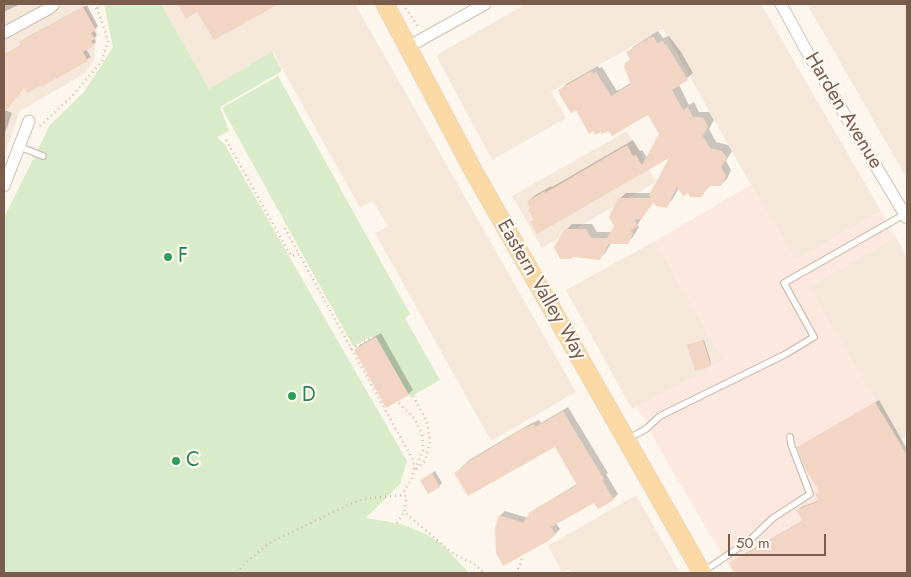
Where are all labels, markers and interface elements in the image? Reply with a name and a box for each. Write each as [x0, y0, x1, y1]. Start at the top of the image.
street label: Harden Avenue [799, 49, 887, 173]
street label: Eastern Valley Way [491, 216, 591, 364]
place label: F [178, 245, 188, 269]
marker: F [162, 251, 174, 263]
place label: D [302, 384, 316, 408]
marker: D [286, 390, 298, 402]
place label: C [186, 449, 200, 473]
marker: C [170, 455, 182, 467]
scale bar [731, 524, 828, 556]
text: 50 m [736, 532, 770, 554]

